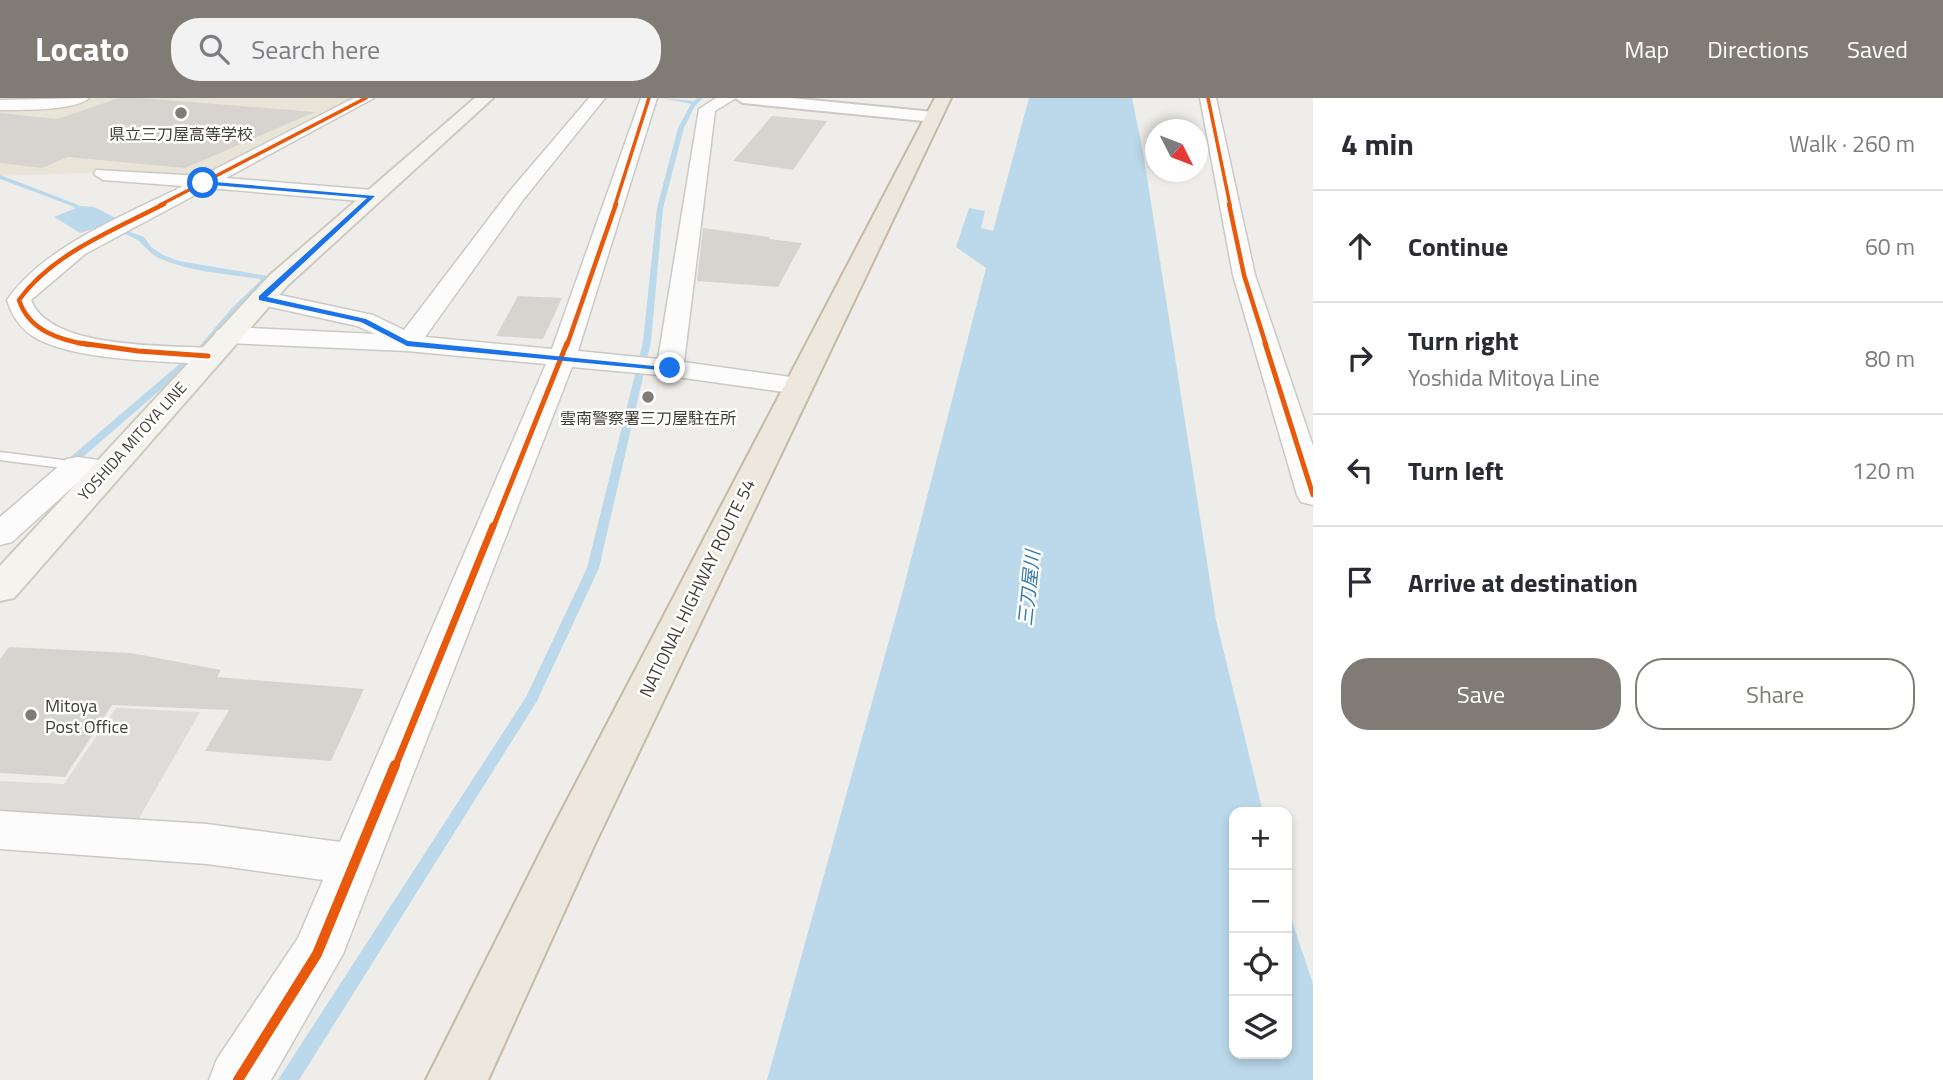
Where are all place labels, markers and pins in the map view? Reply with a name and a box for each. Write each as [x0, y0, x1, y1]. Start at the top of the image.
marker: 県立三刀屋高等学校 [173, 105, 189, 121]
place label: 県立三刀屋高等学校 [109, 122, 253, 146]
marker: 雲南警察署三刀屋駐在所 [640, 389, 656, 405]
place label: 雲南警察署三刀屋駐在所 [560, 406, 736, 430]
place label: Mitoya Post Office [45, 692, 128, 740]
marker: Mitoya Post Office [23, 707, 39, 723]

